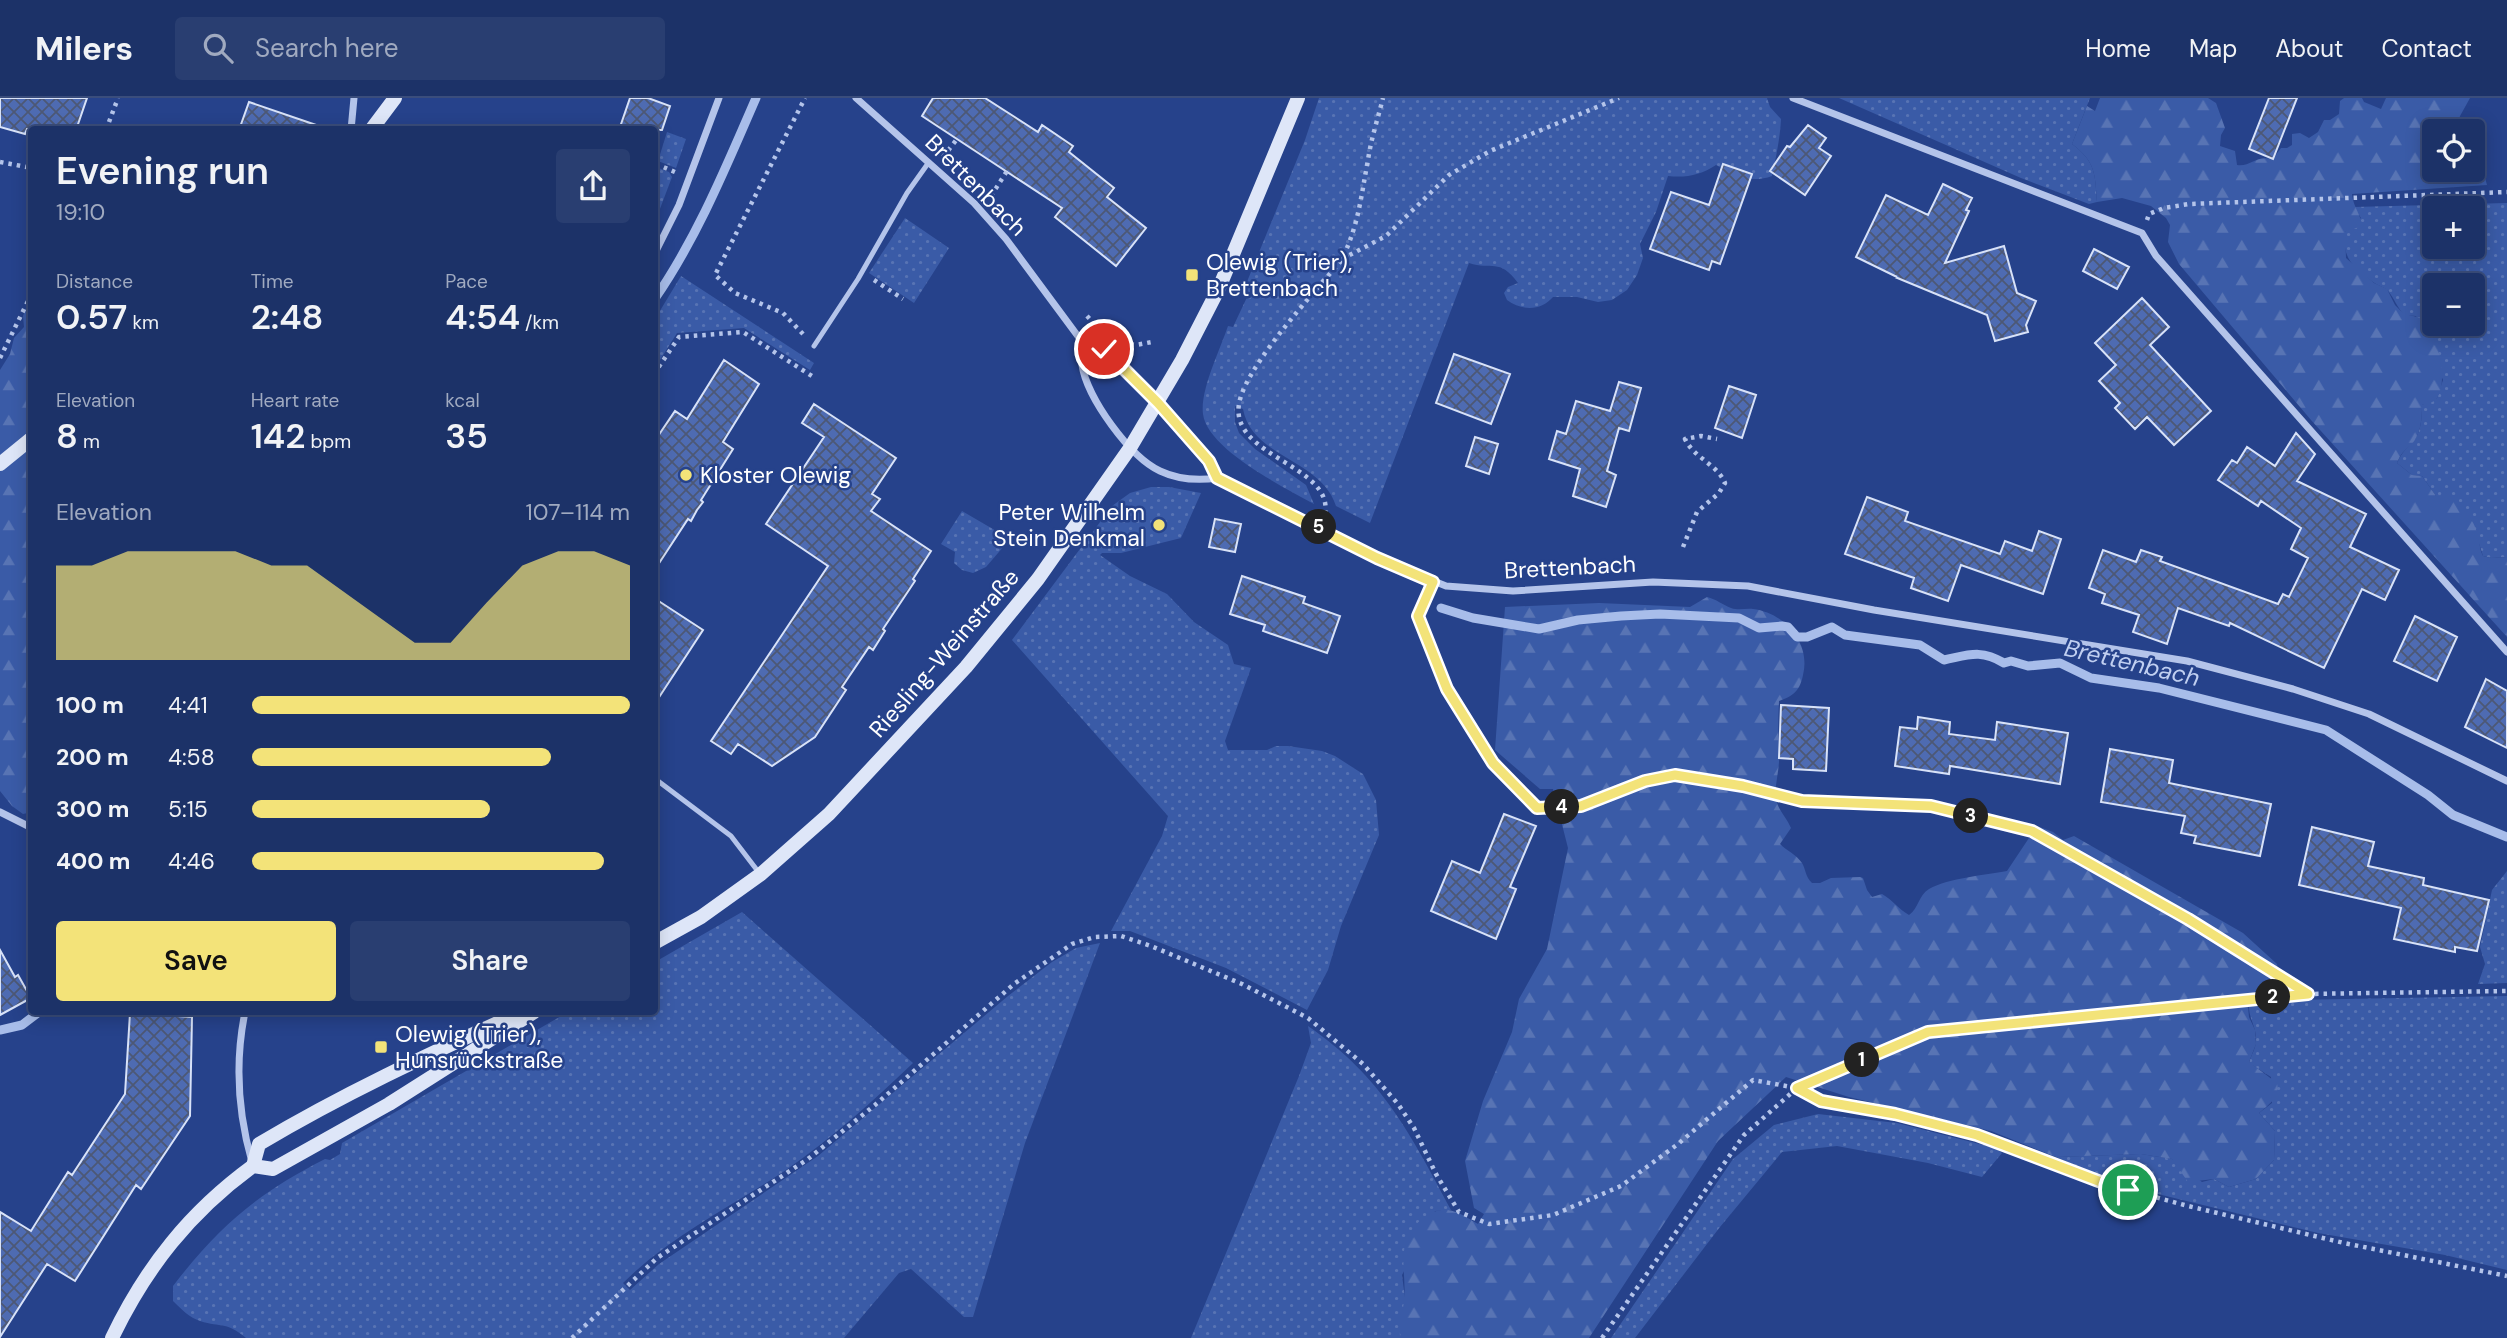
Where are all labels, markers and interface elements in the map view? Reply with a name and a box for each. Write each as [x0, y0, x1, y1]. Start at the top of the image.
search box [175, 17, 665, 80]
text: Milers [35, 27, 133, 70]
icon: search [199, 29, 237, 67]
text: Search here [255, 31, 398, 65]
text: Home [2085, 33, 2151, 64]
text: Map [2189, 33, 2237, 64]
text: About [2275, 33, 2344, 64]
text: Contact [2382, 33, 2472, 64]
map controls [2422, 119, 2485, 336]
button: locate [2422, 119, 2485, 182]
street label: Brettenbach [919, 128, 1033, 242]
text: Evening run [56, 146, 269, 196]
button: share [556, 149, 630, 223]
button: + [2422, 196, 2485, 259]
text: 19:10 [56, 197, 105, 227]
place label: Olewig (Trier), Brettenbach [1206, 247, 1352, 303]
marker: Olewig (Trier), Brettenbach [1184, 267, 1200, 283]
text: Distance [56, 269, 133, 294]
text: Time [251, 269, 294, 294]
text: Pace [445, 269, 488, 294]
button: − [2422, 273, 2485, 336]
text: 0.57 [56, 294, 127, 340]
text: 2:48 [251, 294, 323, 340]
text: 4:54 [445, 294, 520, 340]
text: km [127, 310, 159, 335]
text: /km [520, 310, 559, 335]
pin [1074, 319, 1134, 379]
icon: check [1085, 330, 1123, 368]
text: Elevation [56, 388, 135, 413]
text: Heart rate [251, 388, 339, 413]
text: kcal [445, 388, 480, 413]
text: 8 [56, 413, 78, 459]
text: 142 [251, 413, 305, 459]
text: 35 [445, 413, 488, 459]
text: m [78, 429, 100, 454]
text: bpm [305, 429, 351, 454]
place label: Kloster Olewig [700, 460, 851, 490]
marker: Kloster Olewig [678, 467, 694, 483]
text: Elevation [56, 497, 152, 527]
text: 107–114 m [526, 497, 630, 527]
place label: Peter Wilhelm Stein Denkmal [993, 497, 1145, 553]
pin: 5 [1302, 510, 1336, 544]
text: 5 [1313, 514, 1324, 539]
marker: Peter Wilhelm Stein Denkmal [1151, 517, 1167, 533]
street label: Brettenbach [1503, 549, 1637, 585]
street label: Riesling-Weinstraße [863, 562, 1025, 744]
water label: Brettenbach [2061, 632, 2203, 693]
text: 100 m [56, 690, 124, 720]
text: 4:41 [168, 690, 208, 720]
text: 200 m [56, 742, 129, 772]
text: 4:58 [168, 742, 215, 772]
pin: 4 [1544, 790, 1580, 824]
text: 300 m [56, 794, 129, 824]
text: 5:15 [168, 794, 208, 824]
text: 4 [1555, 794, 1568, 819]
pin: 3 [1954, 798, 1988, 834]
text: 3 [1965, 803, 1976, 828]
text: 400 m [56, 846, 130, 876]
text: 4:46 [168, 846, 215, 876]
button: Save [56, 921, 336, 1001]
button: Share [350, 921, 630, 1001]
pin: 2 [2256, 979, 2290, 1014]
text: 2 [2267, 984, 2278, 1009]
place label: Olewig (Trier), Hunsrückstraße [395, 1019, 563, 1075]
marker: Olewig (Trier), Hunsrückstraße [373, 1039, 389, 1055]
pin: 1 [1844, 1042, 1880, 1077]
text: 1 [1858, 1047, 1865, 1072]
pin [2098, 1160, 2158, 1220]
icon: arrive [2109, 1171, 2147, 1209]

